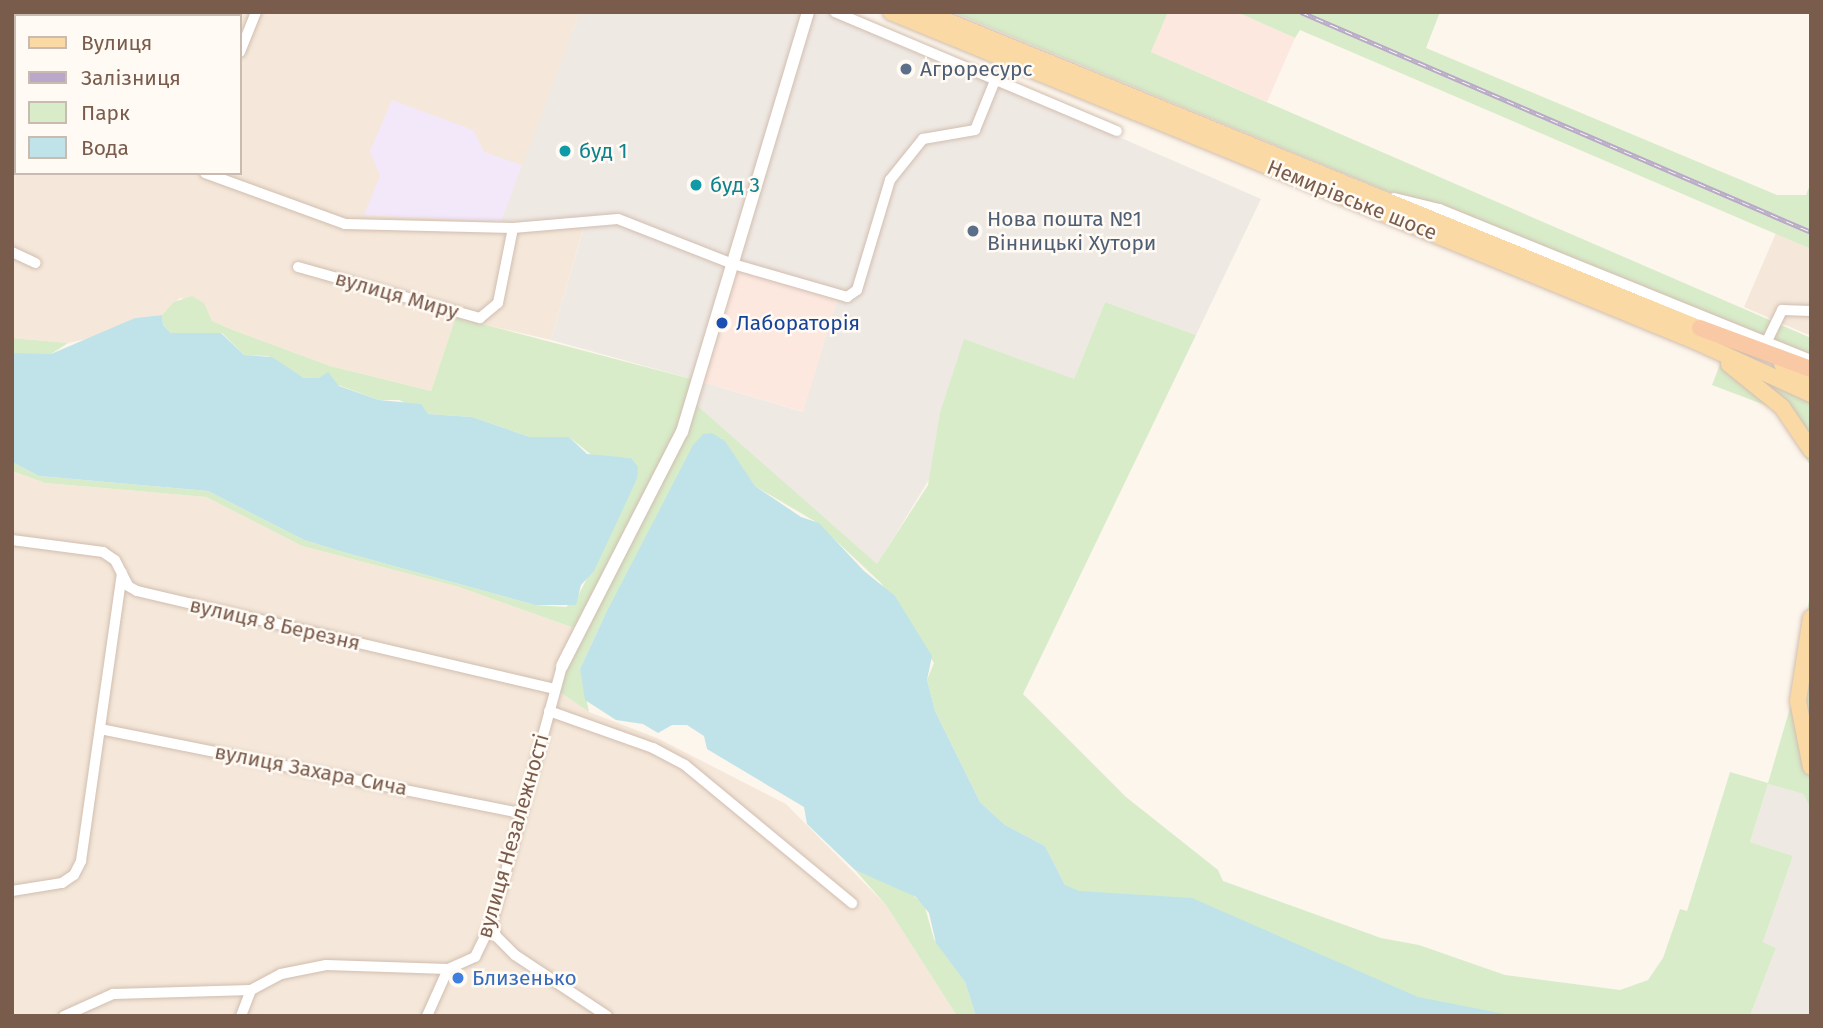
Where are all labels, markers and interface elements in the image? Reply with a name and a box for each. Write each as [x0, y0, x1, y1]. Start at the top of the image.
legend [14, 14, 242, 175]
text: Вулиця [81, 30, 152, 56]
place label: Агроресурс [920, 56, 1033, 82]
marker: Агроресурс [898, 61, 914, 77]
text: Залізниця [81, 65, 181, 91]
text: Парк [81, 100, 130, 126]
text: Вода [81, 135, 129, 161]
place label: буд 1 [579, 138, 628, 164]
marker: буд 1 [557, 143, 573, 159]
street label: Немирівське шосе [1263, 154, 1441, 246]
place label: буд 3 [710, 172, 760, 198]
marker: буд 3 [688, 177, 704, 193]
place label: Нова пошта №1 Вінницькі Хутори [987, 206, 1156, 256]
marker: Нова пошта №1 Вінницькі Хутори [965, 223, 981, 239]
street label: вулиця Миру [332, 265, 462, 325]
place label: Лабораторія [736, 310, 860, 336]
marker: Лабораторія [714, 315, 730, 331]
street label: вулиця 8 Березня [187, 592, 363, 656]
street label: вулиця Незалежності [472, 731, 554, 941]
street label: вулиця Захара Сича [213, 739, 409, 801]
place label: Близенько [472, 965, 577, 991]
marker: Близенько [450, 970, 466, 986]

